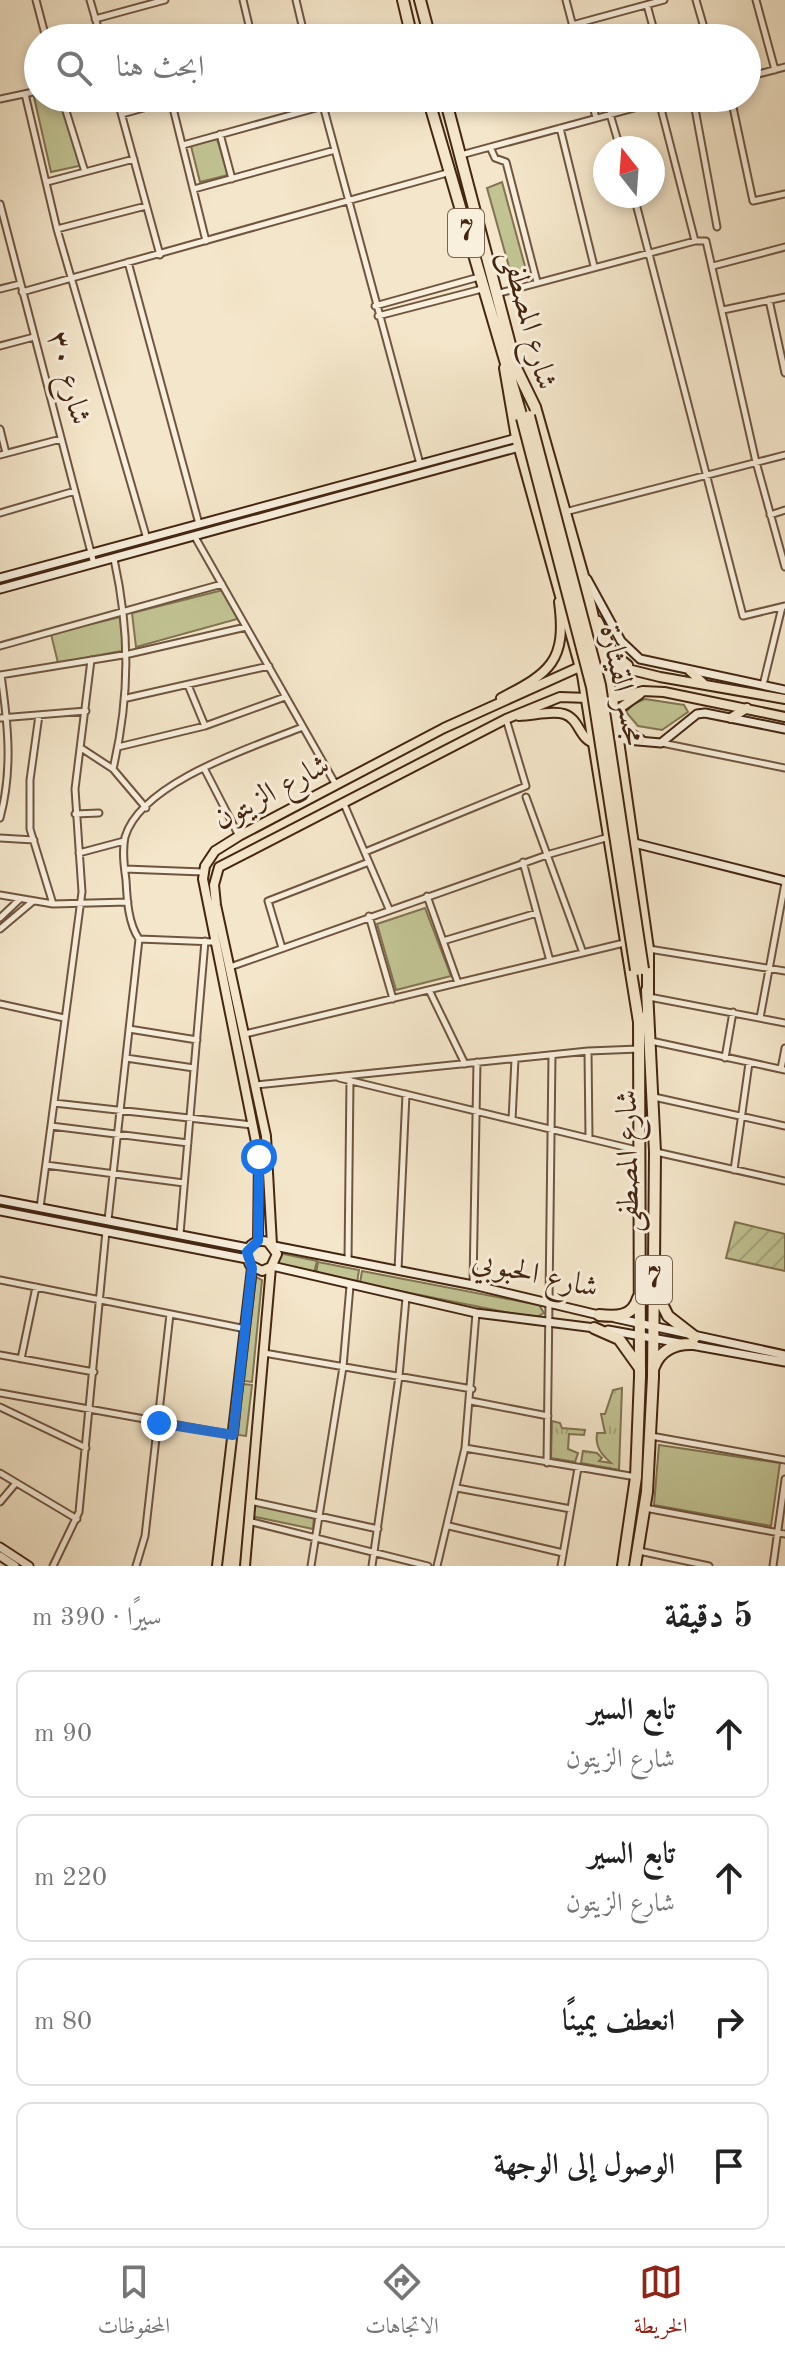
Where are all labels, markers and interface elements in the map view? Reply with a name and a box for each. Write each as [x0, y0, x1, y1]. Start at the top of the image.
search box [24, 24, 761, 112]
icon: search [52, 46, 96, 90]
text: ابحث هنا [116, 53, 204, 83]
north arrow [593, 136, 665, 208]
road number: 7 [448, 209, 484, 257]
street label: شارع المصطفى [487, 247, 561, 395]
street label: شارع ٣٠ [33, 328, 95, 430]
street label: مجسر القيثارة [591, 622, 648, 749]
street label: شارع الزيتون [209, 749, 338, 843]
street label: شارع المصطفى [613, 1089, 653, 1233]
route start [241, 1139, 277, 1175]
street label: شارع الحبوبي [467, 1246, 601, 1312]
road number: 7 [636, 1256, 672, 1304]
route end [141, 1405, 177, 1441]
text: 5 دقيقة [664, 1600, 753, 1634]
text: سيرًا · 390 m [32, 1605, 162, 1631]
text: تابع السير [588, 1696, 675, 1726]
icon: ahead [707, 1712, 751, 1756]
text: 90 m [34, 1721, 92, 1747]
text: شارع الزيتون [566, 1747, 675, 1773]
text: تابع السير [588, 1840, 675, 1870]
icon: ahead [707, 1856, 751, 1900]
text: 220 m [34, 1865, 107, 1891]
text: شارع الزيتون [566, 1891, 675, 1917]
icon: right [707, 2000, 751, 2044]
text: انعطف يمينًا [562, 2007, 675, 2037]
text: 80 m [34, 2009, 92, 2035]
icon: arrive [707, 2144, 751, 2188]
text: الوصول إلى الوجهة [494, 2151, 675, 2181]
tab: المحفوظات [98, 2260, 170, 2347]
tab: الاتجاهات [365, 2260, 439, 2347]
tab: الخريطة [634, 2260, 687, 2347]

